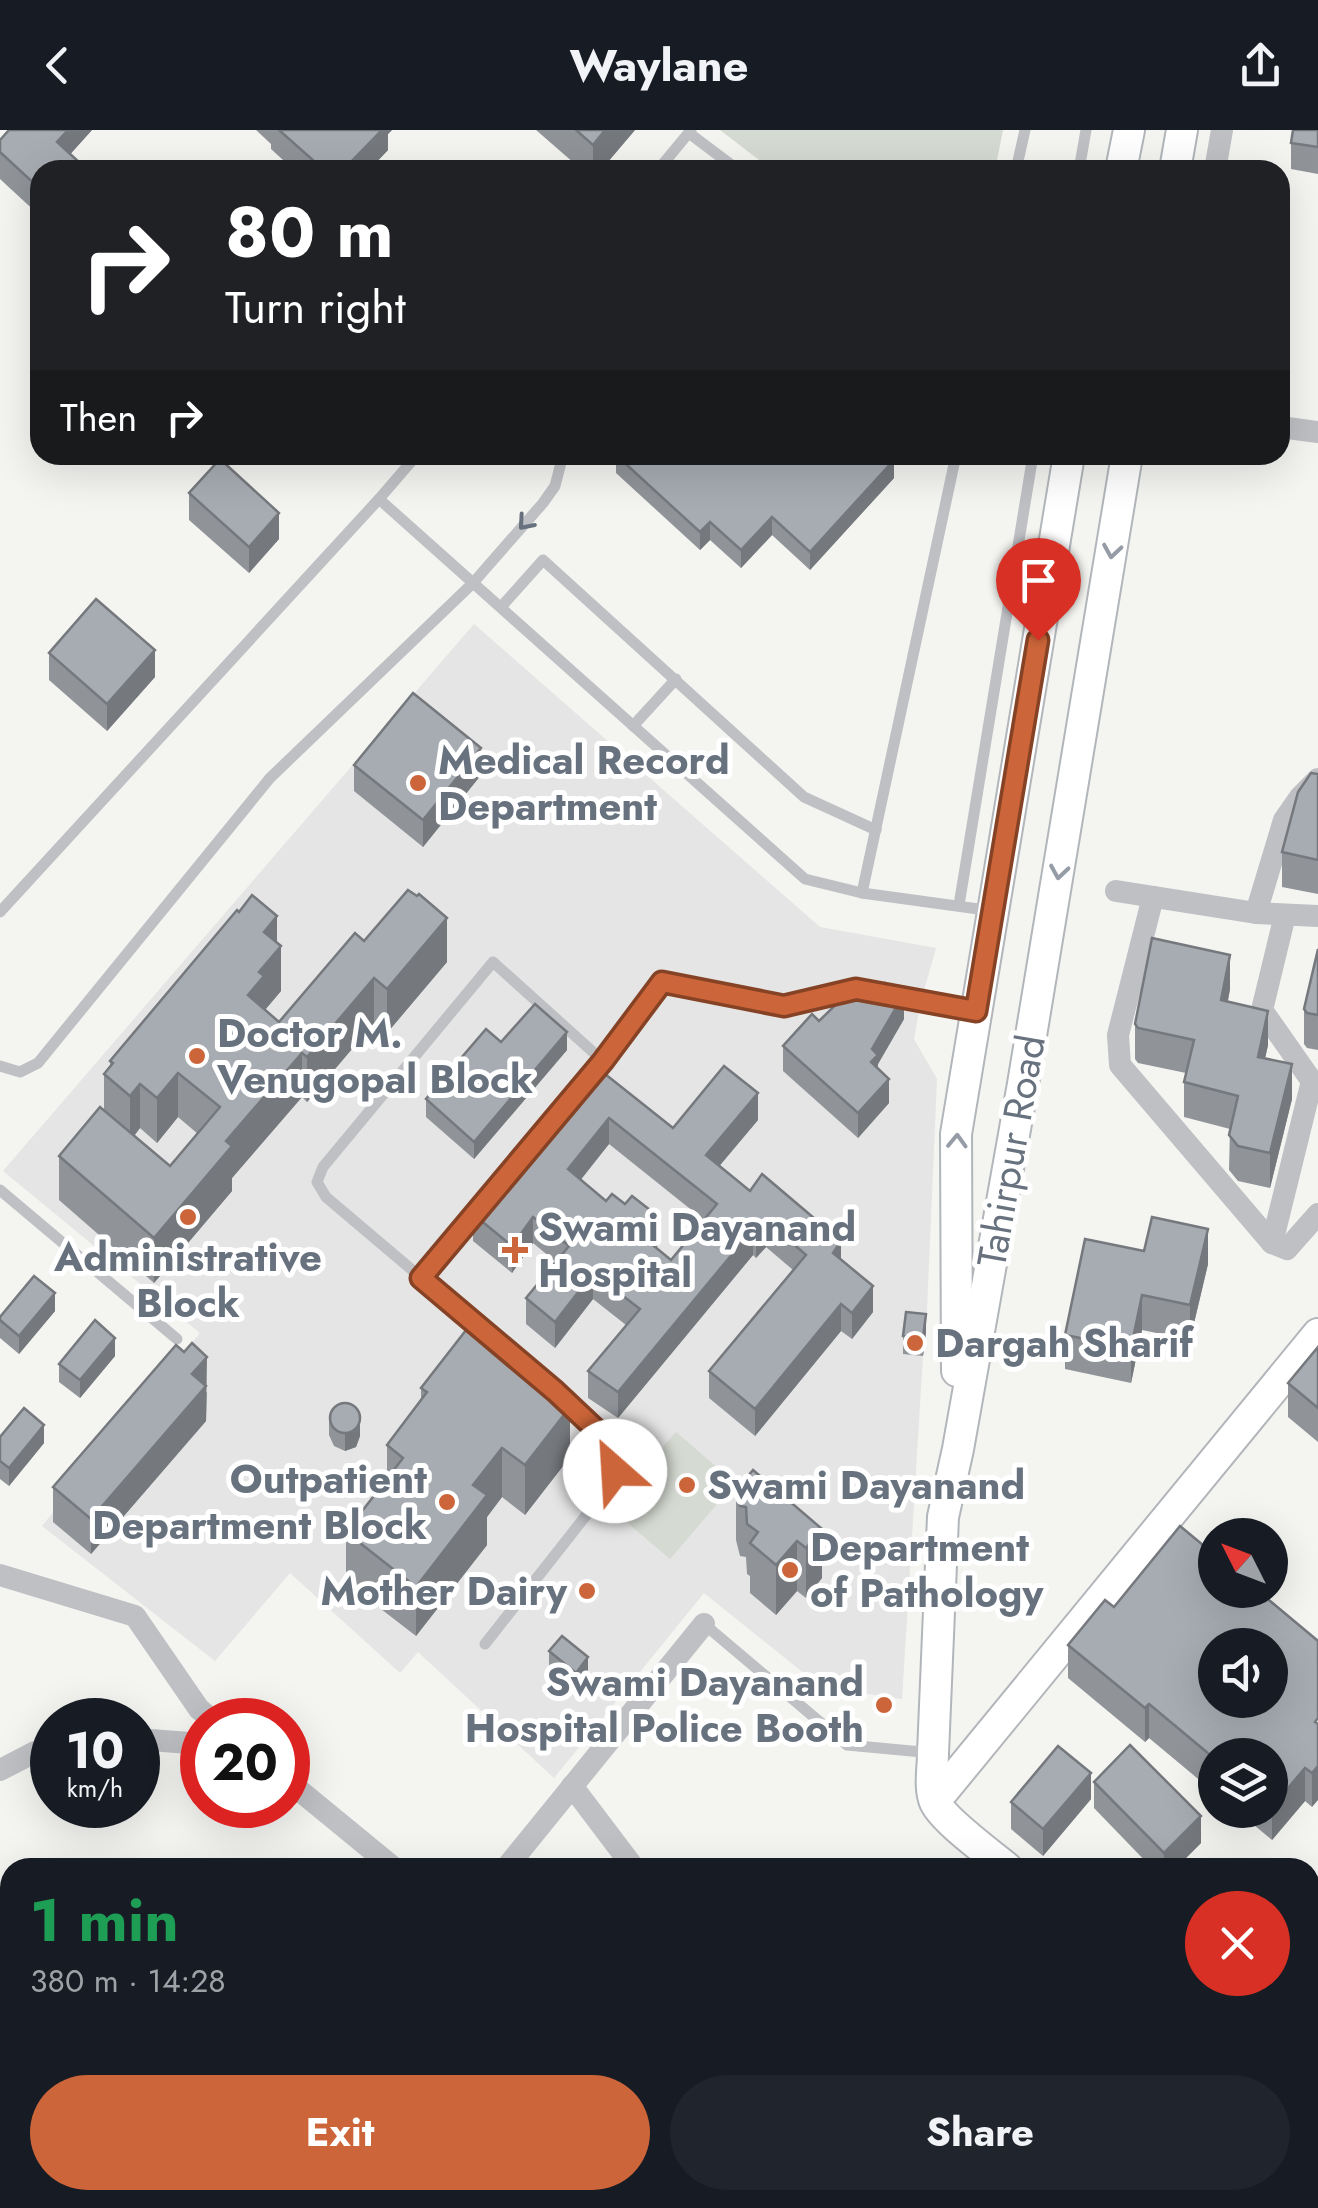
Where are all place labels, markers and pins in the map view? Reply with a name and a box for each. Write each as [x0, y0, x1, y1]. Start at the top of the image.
pin [996, 538, 1081, 641]
place label: Medical Record Department [438, 731, 730, 835]
marker: Medical Record Department [407, 772, 429, 794]
place label: Doctor M. Venugopal Block [216, 1004, 533, 1108]
marker: Doctor M. Venugopal Block [186, 1045, 208, 1067]
place label: Swami Dayanand Hospital [538, 1198, 856, 1302]
marker: Administrative Block [177, 1206, 199, 1228]
place label: Administrative Block [53, 1228, 322, 1332]
marker: Swami Dayanand Hospital [502, 1237, 528, 1263]
place label: Dargah Sharif [935, 1314, 1195, 1372]
marker: Dargah Sharif [904, 1332, 926, 1354]
place label: Outpatient Department Block [92, 1450, 427, 1554]
place label: Swami Dayanand [707, 1456, 1025, 1514]
marker: Swami Dayanand [676, 1474, 698, 1496]
marker: Outpatient Department Block [436, 1491, 458, 1513]
place label: Department of Pathology [810, 1518, 1045, 1622]
marker: Department of Pathology [779, 1559, 801, 1581]
place label: Mother Dairy [321, 1562, 568, 1620]
marker: Mother Dairy [576, 1580, 598, 1602]
place label: Swami Dayanand Hospital Police Booth [465, 1653, 864, 1757]
marker: Swami Dayanand Hospital Police Booth [873, 1694, 895, 1716]

